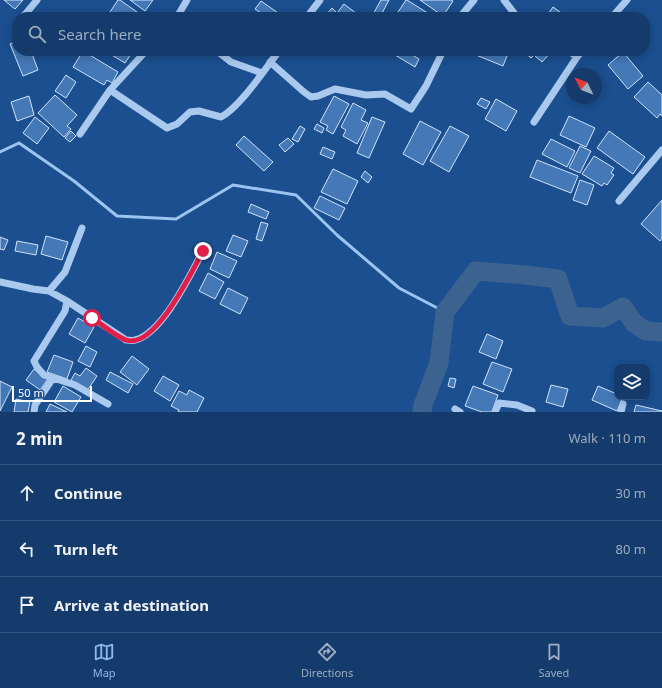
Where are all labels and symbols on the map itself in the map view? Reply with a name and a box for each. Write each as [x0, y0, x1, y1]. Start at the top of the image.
north arrow [566, 68, 602, 104]
route end [194, 242, 212, 260]
route start [83, 309, 101, 327]
scale bar [12, 384, 92, 403]

